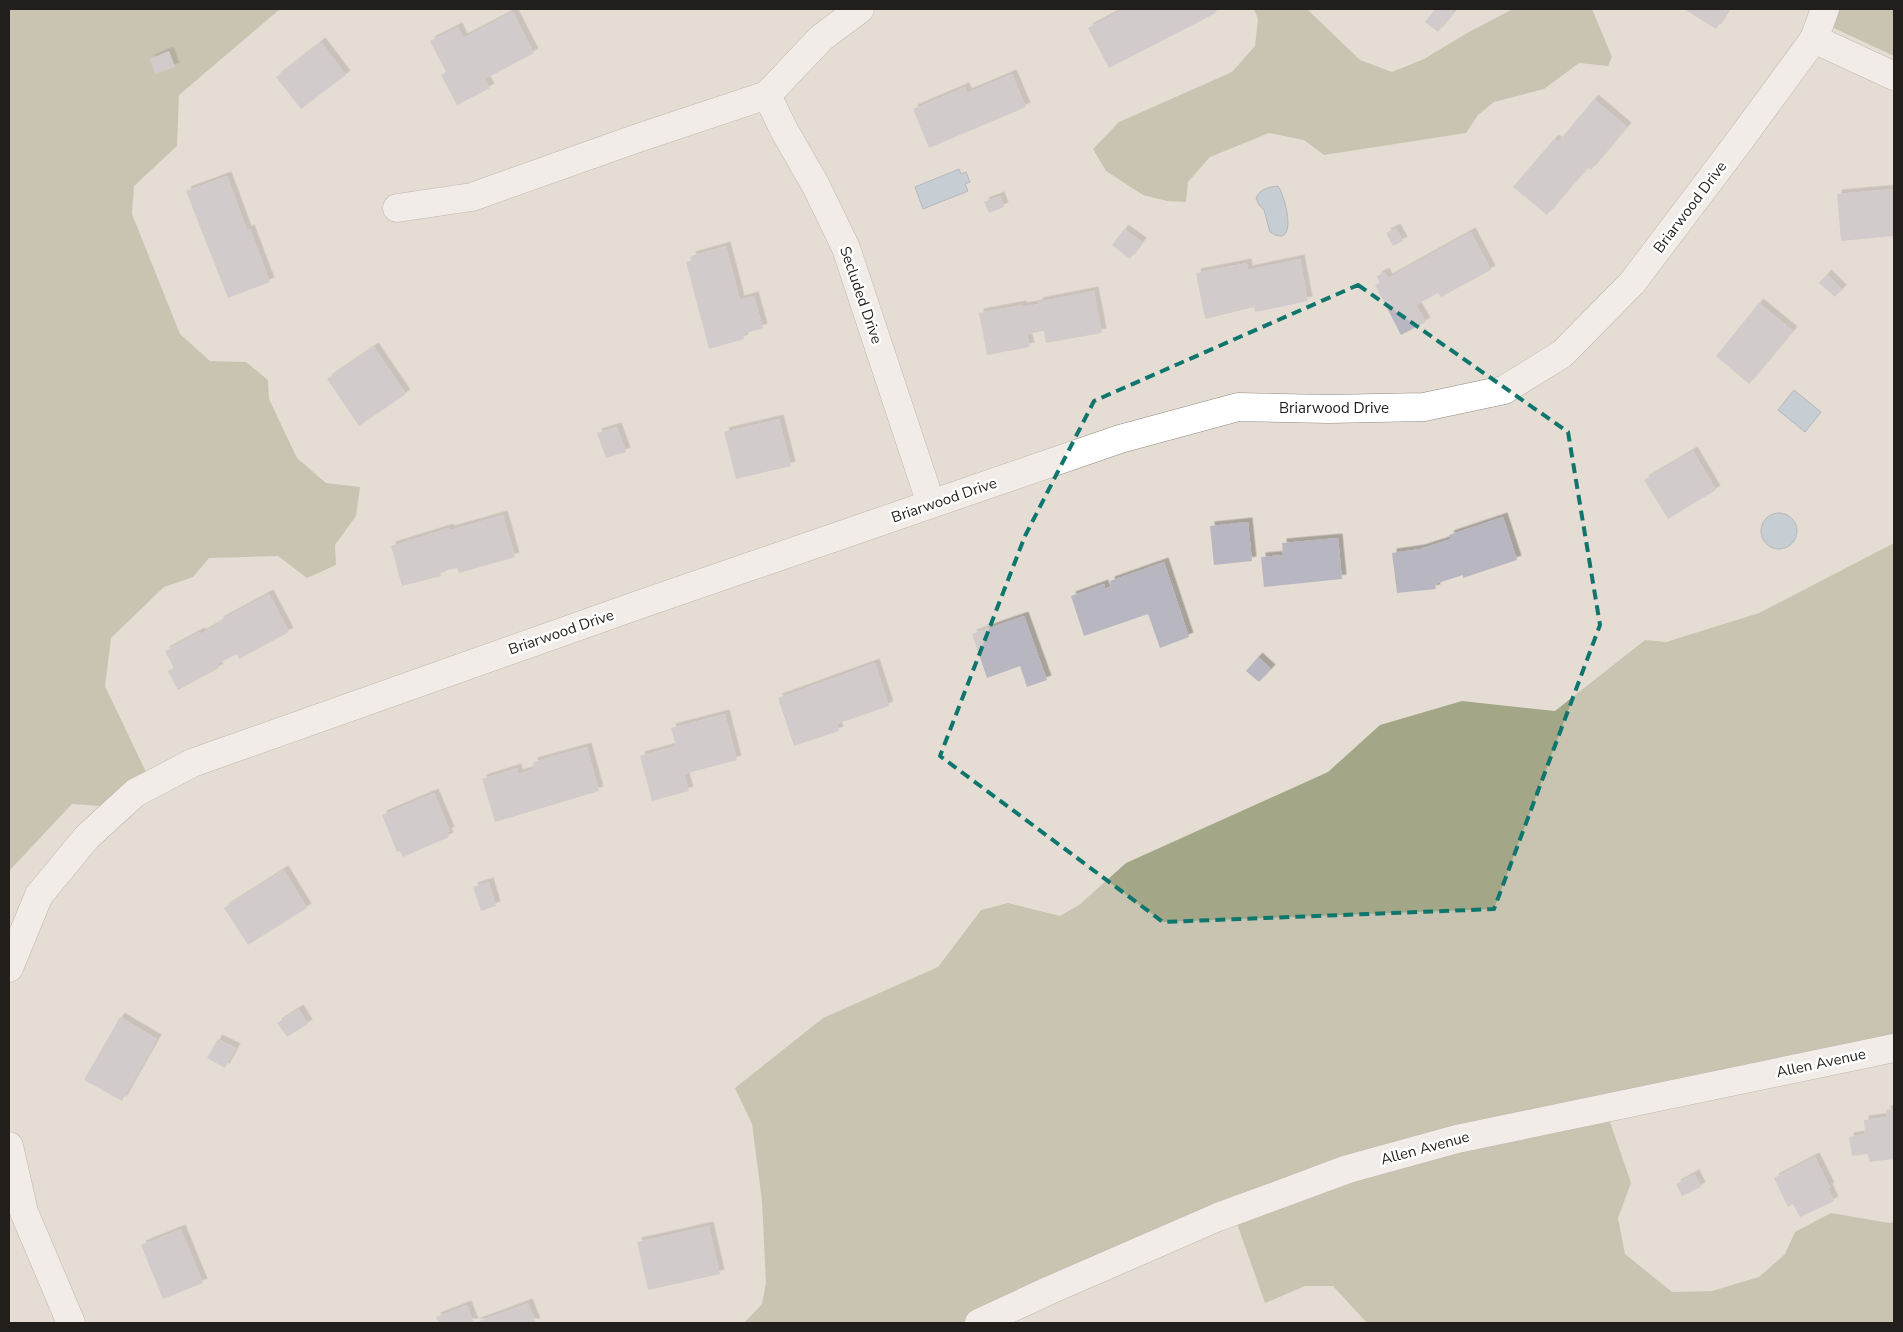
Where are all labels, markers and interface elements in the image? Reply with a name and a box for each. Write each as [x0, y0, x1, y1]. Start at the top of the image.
street label: Briarwood Drive [1649, 157, 1731, 257]
street label: Secluded Drive [835, 244, 887, 346]
street label: Briarwood Drive [1279, 398, 1389, 418]
street label: Briarwood Drive [889, 473, 999, 527]
street label: Briarwood Drive [506, 605, 616, 659]
street label: Allen Avenue [1774, 1044, 1868, 1082]
street label: Allen Avenue [1378, 1127, 1472, 1169]

